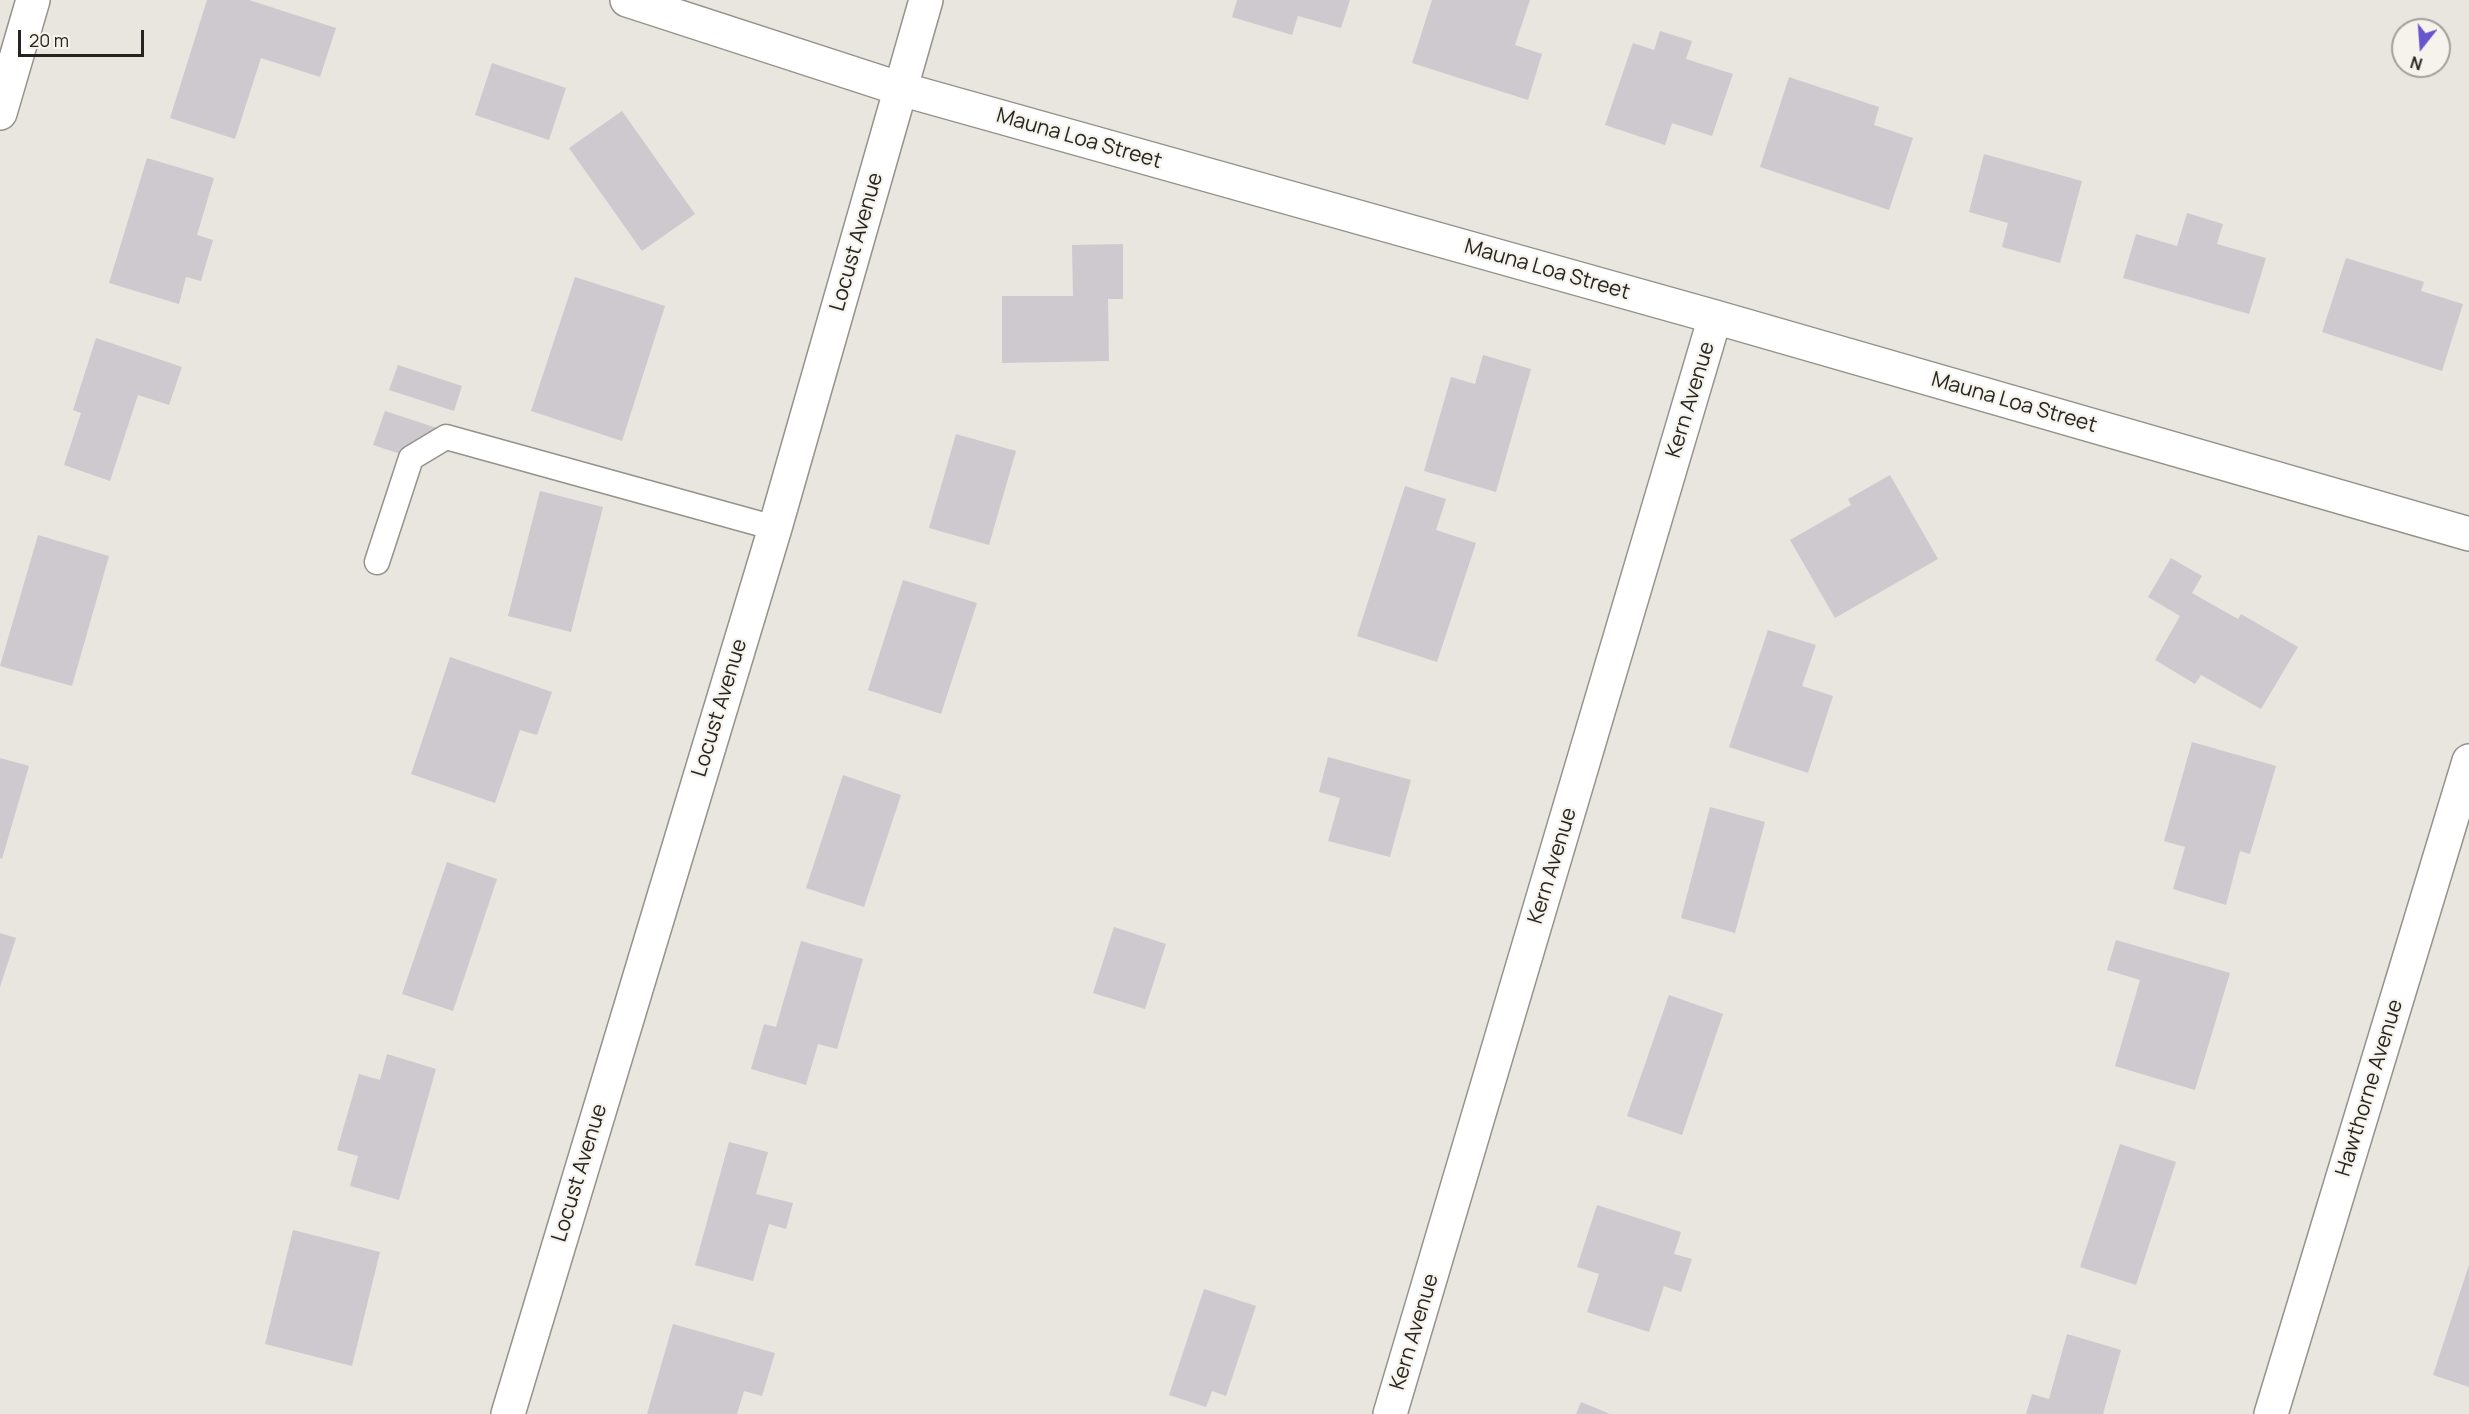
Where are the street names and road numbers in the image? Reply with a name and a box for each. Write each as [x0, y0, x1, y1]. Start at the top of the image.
street label: Mauna Loa Street [993, 103, 1165, 175]
street label: Locust Avenue [825, 170, 889, 314]
street label: Mauna Loa Street [1461, 234, 1633, 306]
street label: Kern Avenue [1661, 339, 1721, 461]
street label: Mauna Loa Street [1928, 367, 2100, 439]
street label: Locust Avenue [687, 636, 753, 780]
street label: Kern Avenue [1523, 805, 1583, 927]
street label: Hawthorne Avenue [2331, 997, 2409, 1179]
street label: Locust Avenue [547, 1101, 613, 1245]
street label: Kern Avenue [1385, 1271, 1445, 1393]

